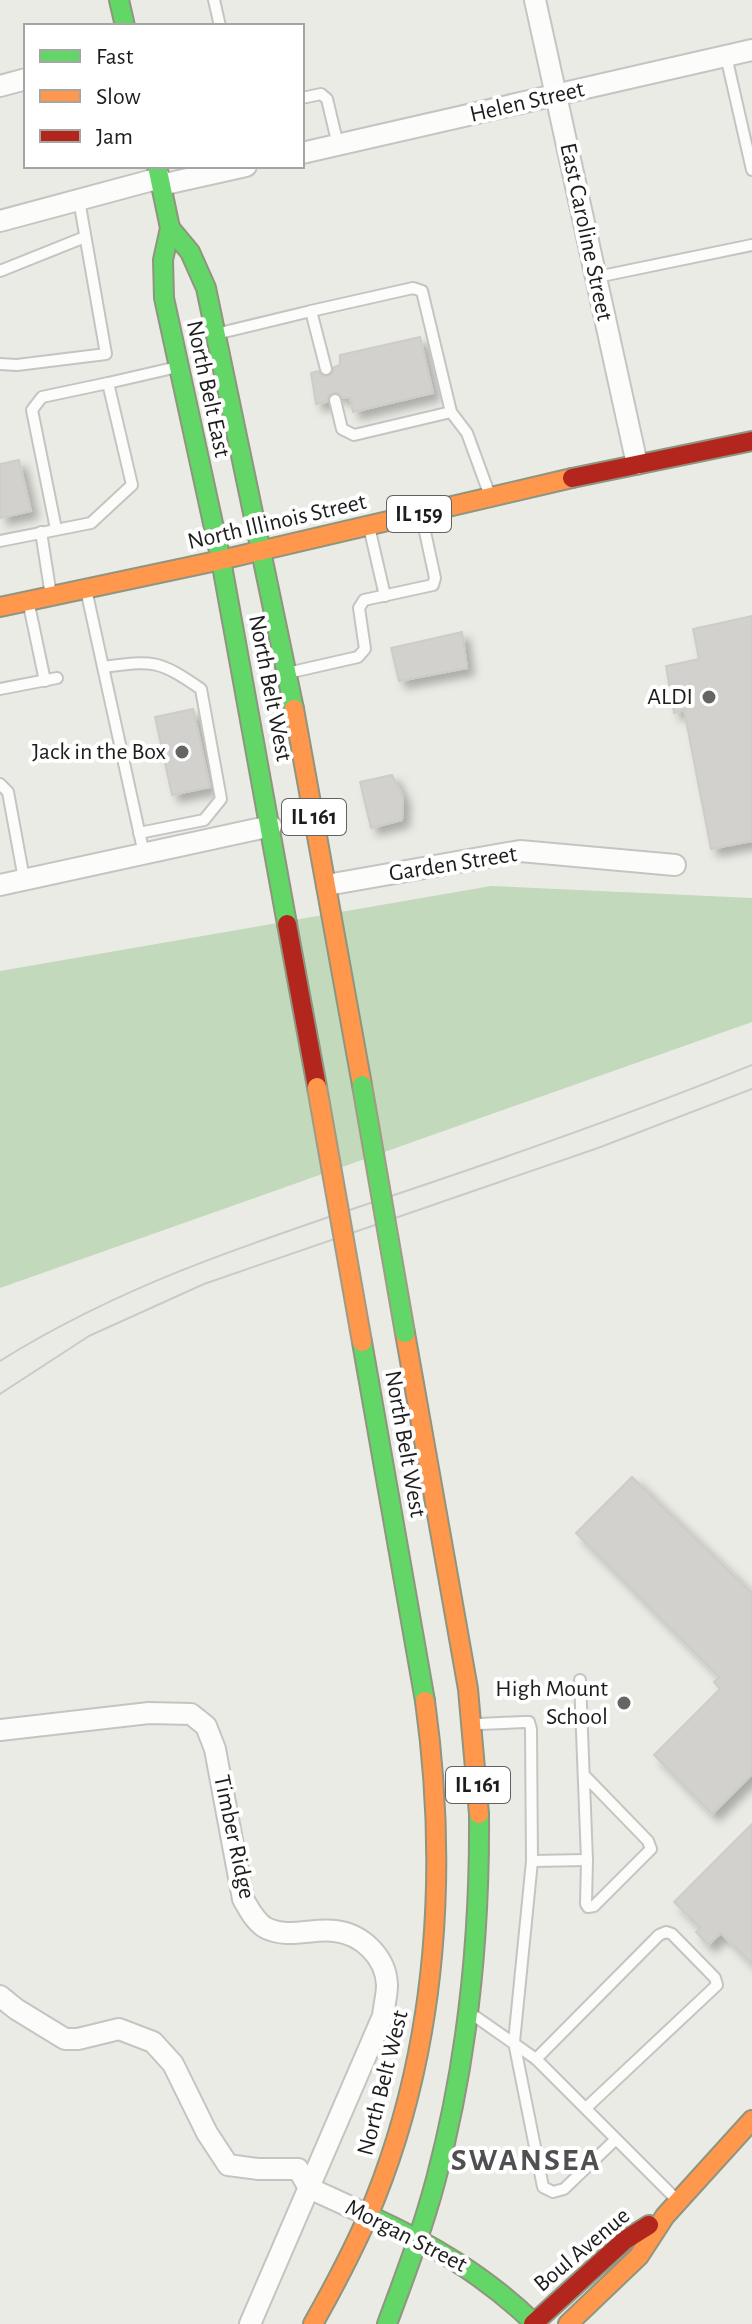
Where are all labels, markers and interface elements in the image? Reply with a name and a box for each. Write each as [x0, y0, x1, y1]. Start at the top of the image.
legend [24, 24, 304, 168]
text: Fast [96, 45, 134, 69]
street label: Helen Street [467, 77, 587, 127]
text: Slow [96, 85, 141, 109]
text: Jam [96, 125, 133, 149]
street label: East Caroline Street [555, 141, 617, 323]
street label: North Belt East [182, 318, 234, 460]
street label: North Illinois Street [185, 490, 369, 554]
road number: IL 159 [387, 496, 451, 532]
street label: North Belt West [244, 613, 296, 764]
place label: ALDI [647, 685, 693, 709]
marker: ALDI [700, 688, 718, 706]
place label: Jack in the Box [32, 740, 167, 764]
marker: Jack in the Box [173, 743, 191, 761]
road number: IL 161 [282, 799, 346, 835]
street label: Garden Street [387, 842, 519, 886]
street label: North Belt West [380, 1369, 430, 1520]
place label: High Mount School [495, 1677, 608, 1729]
marker: High Mount School [615, 1694, 633, 1712]
road number: IL 161 [446, 1767, 510, 1803]
street label: Timber Ridge [209, 1773, 259, 1901]
street label: North Belt West [353, 2008, 413, 2158]
district label: SWANSEA [451, 2144, 601, 2176]
street label: Morgan Street [341, 2195, 471, 2277]
street label: Boul Avenue [530, 2203, 634, 2297]

